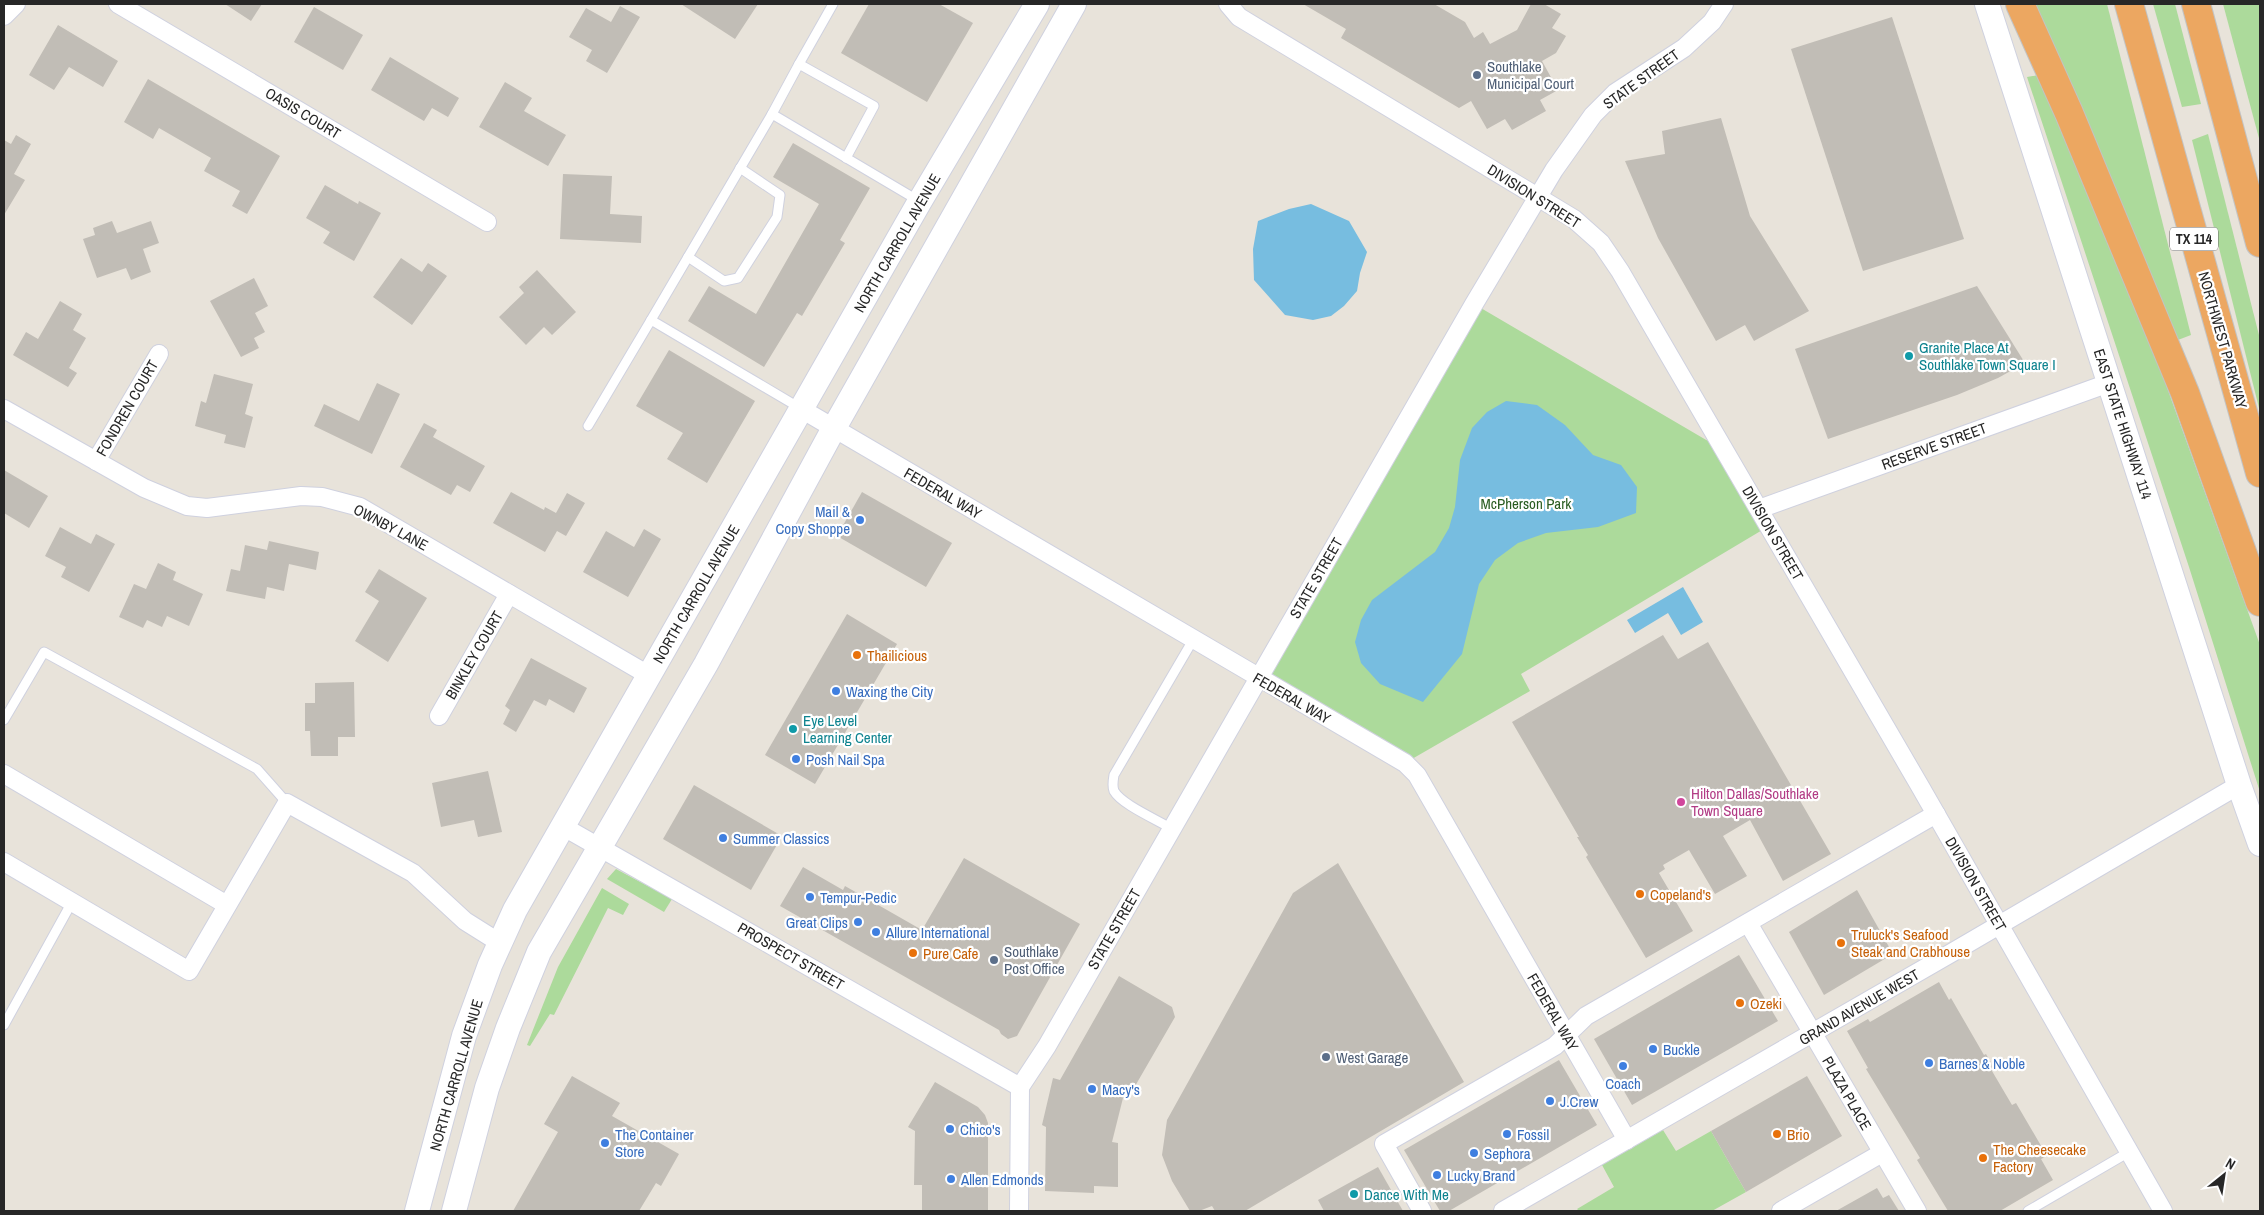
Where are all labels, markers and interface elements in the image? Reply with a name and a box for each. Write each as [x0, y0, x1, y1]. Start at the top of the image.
street label: STATE STREET [1599, 44, 1684, 114]
place label: Southlake Municipal Court [1487, 56, 1574, 94]
marker: Southlake Municipal Court [1471, 69, 1483, 81]
street label: OASIS COURT [261, 82, 345, 144]
street label: DIVISION STREET [1484, 159, 1585, 233]
street label: NORTH CARROLL AVENUE [849, 170, 945, 316]
road number: TX 114 [2170, 228, 2218, 250]
street label: NORTHWEST PARKWAY [2193, 269, 2253, 412]
place label: Granite Place At Southlake Town Square I [1919, 337, 2056, 375]
street label: EAST STATE HIGHWAY 114 [2089, 346, 2157, 502]
marker: Granite Place At Southlake Town Square I [1903, 350, 1915, 362]
street label: FONDREN COURT [91, 356, 163, 460]
street label: RESERVE STREET [1878, 417, 1990, 475]
street label: FEDERAL WAY [900, 462, 986, 524]
street label: DIVISION STREET [1737, 482, 1809, 585]
park label: McPherson Park [1481, 493, 1572, 514]
street label: OWNBY LANE [350, 499, 432, 555]
place label: Mail & Copy Shoppe [775, 501, 851, 539]
marker: Mail & Copy Shoppe [854, 514, 866, 526]
street label: NORTH CARROLL AVENUE [648, 521, 744, 667]
street label: STATE STREET [1284, 533, 1348, 622]
street label: BINKLEY COURT [440, 607, 508, 703]
place label: Thailicious [867, 645, 927, 666]
marker: Thailicious [851, 649, 863, 661]
street label: FEDERAL WAY [1249, 667, 1335, 729]
place label: Waxing the City [846, 681, 934, 702]
marker: Waxing the City [830, 685, 842, 697]
place label: Eye Level Learning Center [803, 710, 892, 748]
marker: Eye Level Learning Center [787, 723, 799, 735]
place label: Posh Nail Spa [806, 749, 885, 770]
marker: Posh Nail Spa [790, 753, 802, 765]
place label: Hilton Dallas/Southlake Town Square [1691, 783, 1819, 821]
marker: Hilton Dallas/Southlake Town Square [1675, 796, 1687, 808]
place label: Summer Classics [733, 828, 829, 849]
marker: Summer Classics [717, 832, 729, 844]
street label: DIVISION STREET [1940, 833, 2012, 936]
street label: STATE STREET [1082, 884, 1146, 973]
place label: Copeland's [1650, 884, 1711, 905]
place label: Tempur-Pedic [820, 887, 897, 908]
marker: Copeland's [1634, 888, 1646, 900]
marker: Tempur-Pedic [804, 891, 816, 903]
place label: Great Clips [786, 912, 848, 933]
marker: Great Clips [852, 916, 864, 928]
street label: PROSPECT STREET [734, 917, 848, 995]
place label: Allure International [885, 922, 989, 943]
place label: Truluck's Seafood Steak and Crabhouse [1851, 924, 1970, 962]
marker: Allure International [870, 926, 882, 938]
marker: Truluck's Seafood Steak and Crabhouse [1835, 937, 1847, 949]
place label: Southlake Post Office [1004, 941, 1065, 979]
place label: Pure Cafe [923, 943, 979, 964]
marker: Pure Cafe [907, 947, 919, 959]
marker: Southlake Post Office [988, 954, 1000, 966]
street label: GRAND AVENUE WEST [1795, 964, 1923, 1050]
street label: FEDERAL WAY [1522, 969, 1584, 1055]
place label: Ozeki [1750, 993, 1782, 1014]
street label: NORTH CARROLL AVENUE [424, 997, 488, 1153]
marker: Ozeki [1734, 997, 1746, 1009]
place label: Buckle [1663, 1039, 1700, 1060]
marker: Buckle [1647, 1043, 1659, 1055]
place label: West Garage [1336, 1047, 1408, 1068]
marker: West Garage [1320, 1051, 1332, 1063]
street label: PLAZA PLACE [1817, 1052, 1877, 1134]
place label: Barnes & Noble [1939, 1053, 2025, 1074]
marker: Barnes & Noble [1923, 1057, 1935, 1069]
marker: Coach [1617, 1060, 1629, 1072]
place label: Coach [1605, 1073, 1641, 1094]
place label: Macy's [1102, 1079, 1140, 1100]
marker: Macy's [1086, 1083, 1098, 1095]
place label: J.Crew [1560, 1091, 1598, 1112]
marker: J.Crew [1544, 1095, 1556, 1107]
place label: Chico's [960, 1119, 1001, 1140]
marker: Chico's [944, 1123, 956, 1135]
place label: The Container Store [615, 1124, 694, 1162]
place label: Fossil [1517, 1124, 1549, 1145]
place label: Brio [1787, 1124, 1810, 1145]
marker: Fossil [1501, 1128, 1513, 1140]
marker: Brio [1771, 1128, 1783, 1140]
marker: The Container Store [599, 1137, 611, 1149]
place label: The Cheesecake Factory [1993, 1139, 2086, 1177]
place label: Sephora [1484, 1143, 1531, 1164]
marker: Sephora [1468, 1147, 1480, 1159]
north arrow [2199, 1150, 2249, 1200]
marker: The Cheesecake Factory [1977, 1152, 1989, 1164]
text: N [2222, 1154, 2239, 1174]
place label: Lucky Brand [1447, 1165, 1515, 1186]
place label: Allen Edmonds [960, 1169, 1044, 1190]
marker: Lucky Brand [1431, 1169, 1443, 1181]
marker: Allen Edmonds [945, 1173, 957, 1185]
place label: Dance With Me [1364, 1184, 1449, 1205]
marker: Dance With Me [1348, 1188, 1360, 1200]

